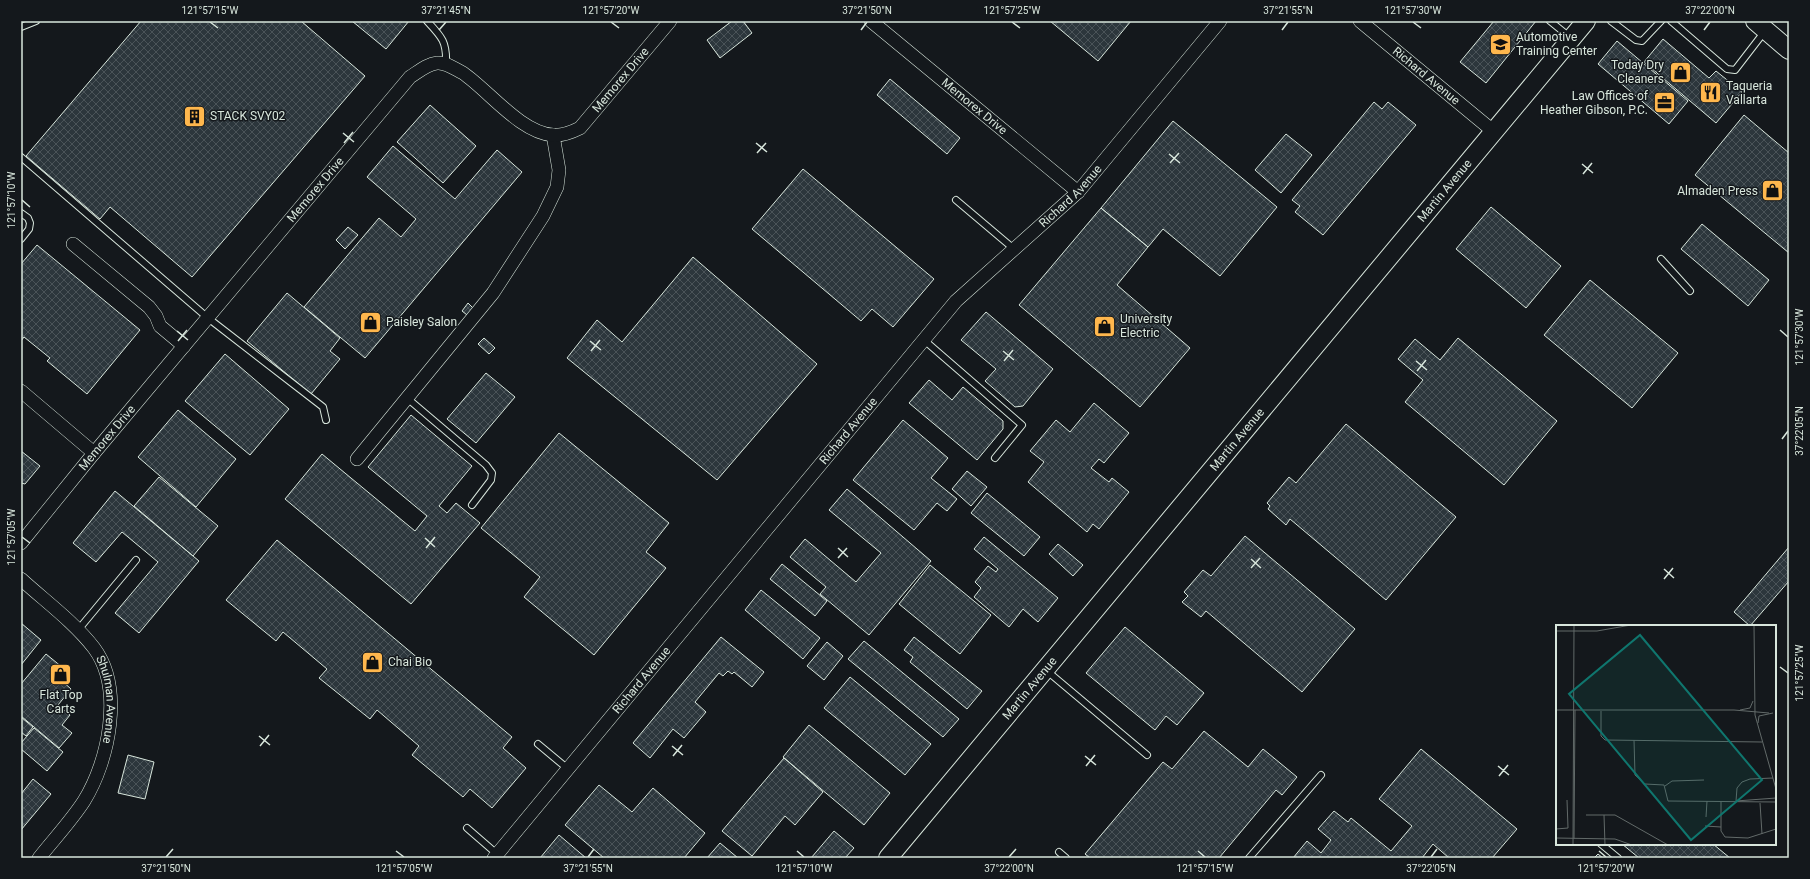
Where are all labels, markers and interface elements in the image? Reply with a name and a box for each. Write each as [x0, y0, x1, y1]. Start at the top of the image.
text: 121°57'15"W [182, 5, 239, 16]
text: 37°21'45"N [421, 5, 471, 16]
text: 121°57'20"W [583, 5, 640, 16]
text: 37°21'50"N [842, 5, 892, 16]
text: 121°57'25"W [984, 5, 1041, 16]
text: 37°21'55"N [1263, 5, 1313, 16]
text: 121°57'30"W [1385, 5, 1442, 16]
text: 37°22'00"N [1685, 5, 1735, 16]
place label: Automotive Training Center [1516, 30, 1597, 58]
school or university icon: Automotive Training Center [1487, 31, 1513, 57]
street label: Richard Avenue [1390, 44, 1463, 108]
street label: Memorex Drive [589, 45, 652, 115]
place label: Today Dry Cleaners [1611, 58, 1664, 86]
shop icon: Today Dry Cleaners [1667, 59, 1693, 85]
street label: Memorex Drive [939, 75, 1010, 137]
place label: Taqueria Vallarta [1726, 79, 1772, 107]
restaurant icon: Taqueria Vallarta [1698, 80, 1724, 106]
place label: Law Offices of Heather Gibson, P.C. [1540, 89, 1649, 117]
office icon: Law Offices of Heather Gibson, P.C. [1651, 90, 1677, 116]
building icon: STACK SVY02 [182, 103, 208, 129]
place label: STACK SVY02 [210, 109, 286, 123]
street label: Memorex Drive [284, 154, 347, 225]
street label: Martin Avenue [1414, 156, 1475, 225]
street label: Richard Avenue [1036, 162, 1105, 230]
text: 121°57'10"W [6, 171, 17, 228]
shop icon: Almaden Press [1760, 178, 1786, 204]
place label: Almaden Press [1677, 184, 1758, 198]
text: 121°57'30"W [1794, 308, 1805, 365]
shop icon: Paisley Salon [357, 309, 383, 335]
place label: University Electric [1120, 312, 1173, 340]
shop icon: University Electric [1092, 313, 1118, 339]
place label: Paisley Salon [386, 315, 457, 329]
street label: Richard Avenue [817, 394, 880, 467]
street label: Memorex Drive [76, 402, 138, 473]
street label: Martin Avenue [1207, 405, 1267, 474]
text: 37°22'05"N [1794, 406, 1805, 456]
text: 121°57'05"W [6, 508, 17, 565]
inset map [1556, 625, 1776, 845]
street label: Richard Avenue [610, 644, 673, 717]
text: 121°57'25"W [1794, 644, 1805, 701]
shop icon: Chai Bio [360, 649, 386, 675]
street label: Shulman Avenue [93, 653, 118, 745]
street label: Martin Avenue [999, 654, 1060, 722]
place label: Chai Bio [388, 655, 432, 669]
shop icon: Flat Top Carts [48, 661, 74, 687]
place label: Flat Top Carts [40, 688, 83, 716]
text: 37°21'50"N [141, 863, 191, 874]
text: 121°57'05"W [376, 863, 433, 874]
text: 37°21'55"N [563, 863, 613, 874]
text: 121°57'10"W [776, 863, 833, 874]
text: 37°22'00"N [984, 863, 1034, 874]
text: 121°57'15"W [1177, 863, 1234, 874]
text: 37°22'05"N [1406, 863, 1456, 874]
text: 121°57'20"W [1578, 863, 1635, 874]

